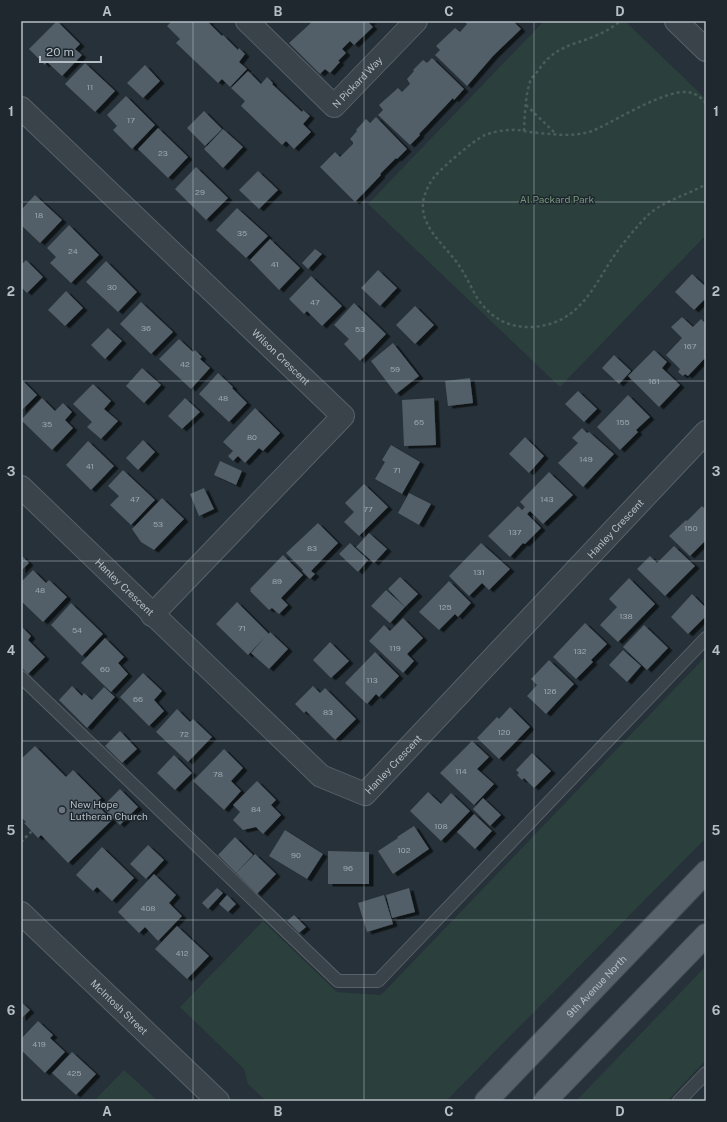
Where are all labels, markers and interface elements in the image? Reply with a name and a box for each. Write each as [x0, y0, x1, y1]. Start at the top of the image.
text: A [102, 4, 112, 19]
text: B [274, 4, 283, 19]
text: C [444, 4, 454, 19]
text: D [615, 4, 625, 19]
scale bar [40, 38, 101, 64]
text: 20 m [46, 45, 74, 59]
street label: N Pickard Way [330, 53, 385, 110]
house number: 11 [87, 82, 93, 92]
text: 1 [8, 104, 14, 119]
text: 1 [713, 104, 719, 119]
house number: 17 [127, 115, 135, 125]
house number: 23 [158, 148, 168, 158]
house number: 29 [195, 187, 205, 197]
park label: Al Packard Park [520, 193, 595, 205]
house number: 18 [35, 210, 43, 220]
house number: 35 [237, 228, 247, 238]
house number: 24 [68, 246, 78, 256]
house number: 41 [271, 259, 279, 269]
house number: 30 [107, 282, 117, 292]
text: 2 [7, 284, 15, 299]
text: 2 [712, 284, 720, 299]
house number: 47 [310, 297, 320, 307]
house number: 36 [141, 323, 151, 333]
house number: 53 [355, 324, 365, 334]
street label: Wilson Crescent [250, 326, 313, 387]
house number: 167 [684, 341, 697, 351]
house number: 42 [180, 359, 190, 369]
house number: 59 [390, 364, 400, 374]
house number: 161 [648, 376, 660, 386]
house number: 48 [218, 393, 228, 403]
house number: 65 [414, 417, 424, 427]
house number: 155 [616, 417, 630, 427]
house number: 35 [42, 419, 52, 429]
house number: 80 [247, 432, 257, 442]
house number: 149 [579, 454, 593, 464]
house number: 41 [86, 461, 94, 471]
text: 3 [7, 464, 16, 479]
text: 3 [712, 464, 721, 479]
house number: 71 [393, 465, 401, 475]
house number: 47 [130, 494, 140, 504]
house number: 143 [540, 494, 554, 504]
street label: Hanley Crescent [584, 496, 646, 561]
house number: 77 [363, 504, 373, 514]
house number: 53 [153, 519, 163, 529]
house number: 150 [684, 523, 698, 533]
house number: 137 [509, 527, 522, 537]
house number: 83 [307, 543, 317, 553]
street label: Hanley Crescent [93, 556, 157, 618]
house number: 131 [473, 567, 485, 577]
house number: 89 [272, 576, 282, 586]
house number: 48 [35, 585, 45, 595]
house number: 125 [438, 602, 452, 612]
house number: 138 [619, 611, 633, 621]
house number: 71 [238, 623, 246, 633]
house number: 54 [72, 625, 82, 635]
text: 4 [7, 643, 16, 658]
house number: 119 [389, 643, 401, 653]
text: 4 [712, 643, 721, 658]
house number: 132 [573, 646, 587, 656]
house number: 60 [100, 664, 110, 674]
house number: 113 [366, 675, 378, 685]
house number: 126 [543, 686, 557, 696]
house number: 66 [133, 694, 143, 704]
house number: 83 [323, 707, 333, 717]
house number: 120 [498, 727, 511, 737]
house number: 72 [179, 729, 189, 739]
street label: Hanley Crescent [362, 732, 424, 796]
house number: 114 [455, 766, 467, 776]
house number: 78 [213, 769, 223, 779]
place label: New Hope Lutheran Church [70, 798, 148, 822]
house number: 84 [251, 804, 261, 814]
marker: New Hope Lutheran Church [57, 805, 67, 815]
house number: 108 [434, 821, 448, 831]
text: 5 [7, 823, 16, 838]
text: 5 [712, 823, 721, 838]
house number: 102 [398, 845, 411, 855]
house number: 90 [291, 850, 301, 860]
house number: 96 [343, 863, 353, 873]
house number: 408 [140, 903, 156, 913]
house number: 412 [175, 948, 189, 958]
street label: 9th Avenue North [564, 953, 629, 1020]
street label: McIntosh Street [88, 977, 151, 1037]
text: 6 [7, 1003, 16, 1018]
text: 6 [712, 1003, 721, 1018]
house number: 419 [32, 1039, 46, 1049]
house number: 425 [67, 1068, 81, 1078]
text: A [102, 1104, 112, 1119]
text: B [274, 1104, 283, 1119]
text: C [444, 1104, 454, 1119]
text: D [615, 1104, 625, 1119]

